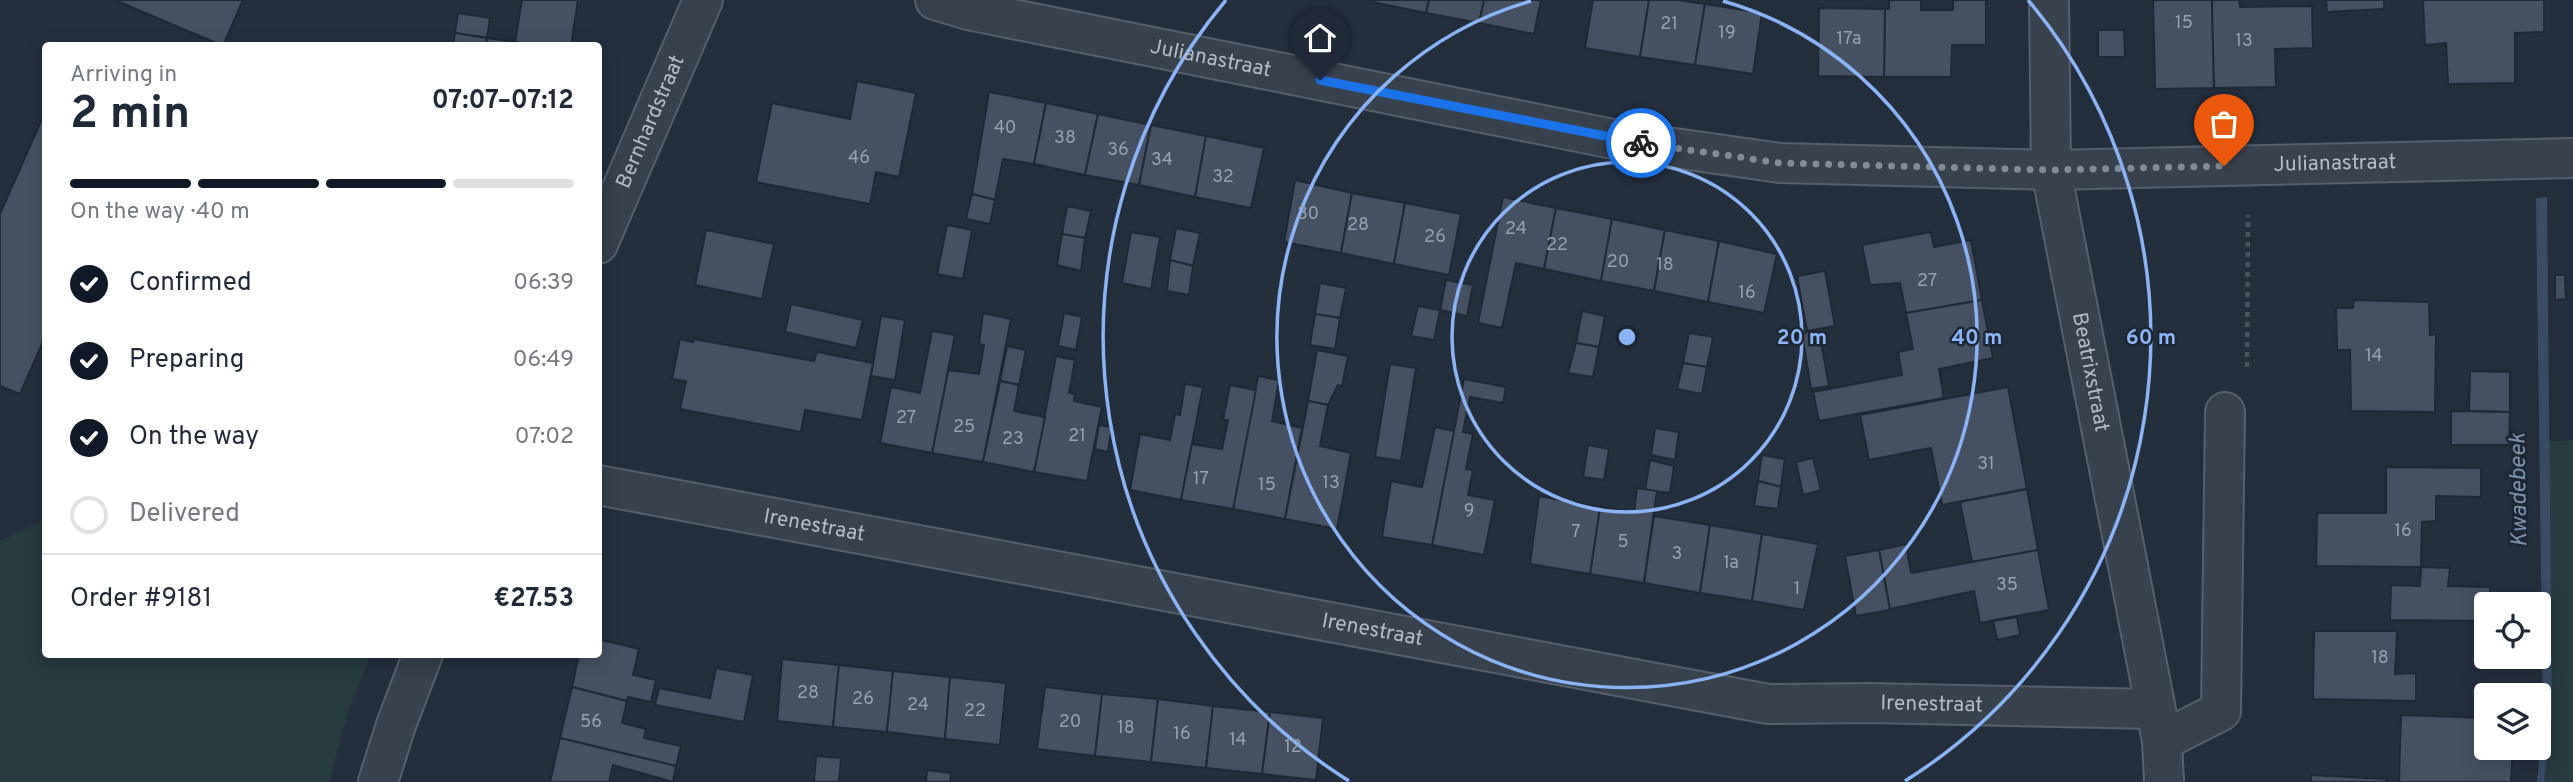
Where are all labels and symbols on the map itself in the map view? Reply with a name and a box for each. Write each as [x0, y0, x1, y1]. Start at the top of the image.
pin [1290, 8, 1350, 80]
house number: 15 [2175, 12, 2193, 35]
house number: 21 [1660, 13, 1678, 36]
house number: 19 [1718, 22, 1736, 45]
house number: 17a [1837, 28, 1861, 51]
house number: 13 [2235, 30, 2253, 53]
street label: Julianastraat [1148, 33, 1274, 84]
street label: Bernhardstraat [610, 51, 691, 193]
pin [2194, 94, 2254, 166]
courier [1606, 108, 1676, 178]
house number: 40 [994, 117, 1016, 140]
house number: 38 [1054, 127, 1076, 150]
house number: 36 [1107, 139, 1129, 162]
house number: 46 [848, 147, 870, 170]
house number: 34 [1151, 149, 1173, 172]
street label: Julianastraat [2273, 149, 2397, 178]
house number: 32 [1212, 166, 1234, 189]
house number: 30 [1297, 203, 1319, 226]
house number: 28 [1347, 214, 1369, 237]
house number: 24 [1505, 218, 1527, 241]
house number: 26 [1424, 226, 1446, 249]
house number: 22 [1546, 234, 1568, 257]
house number: 20 [1607, 251, 1629, 274]
house number: 18 [1656, 254, 1674, 277]
house number: 27 [1917, 270, 1937, 293]
house number: 16 [1738, 282, 1756, 305]
street label: Beatrixstraat [2065, 310, 2115, 434]
centre of rings [1615, 325, 1639, 349]
text: 20 m [1777, 325, 1827, 352]
text: 40 m [1952, 325, 2002, 352]
text: 60 m [2126, 325, 2176, 352]
house number: 14 [2365, 345, 2383, 368]
house number: 27 [896, 407, 916, 430]
house number: 25 [953, 416, 975, 439]
house number: 21 [1068, 425, 1086, 448]
house number: 23 [1002, 428, 1024, 451]
water label: Kwadebeek [2504, 432, 2535, 547]
house number: 31 [1977, 453, 1995, 476]
house number: 17 [1193, 468, 1209, 491]
house number: 13 [1322, 472, 1340, 495]
house number: 15 [1258, 474, 1276, 497]
house number: 9 [1464, 500, 1474, 523]
street label: Irenestraat [761, 503, 867, 548]
house number: 16 [2394, 520, 2412, 543]
house number: 7 [1571, 521, 1581, 544]
house number: 5 [1617, 531, 1629, 554]
house number: 3 [1672, 543, 1682, 566]
house number: 1a [1723, 552, 1739, 575]
house number: 35 [1996, 574, 2018, 597]
house number: 1 [1794, 578, 1800, 601]
street label: Irenestraat [1320, 607, 1425, 653]
house number: 18 [2371, 647, 2389, 670]
house number: 28 [797, 682, 819, 705]
house number: 26 [852, 688, 874, 711]
street label: Irenestraat [1880, 690, 1983, 719]
house number: 24 [907, 694, 929, 717]
house number: 22 [964, 700, 986, 723]
house number: 56 [580, 711, 602, 734]
house number: 20 [1059, 711, 1081, 734]
house number: 18 [1117, 717, 1135, 740]
house number: 16 [1173, 723, 1191, 746]
house number: 14 [1229, 729, 1247, 752]
house number: 12 [1284, 736, 1302, 759]

